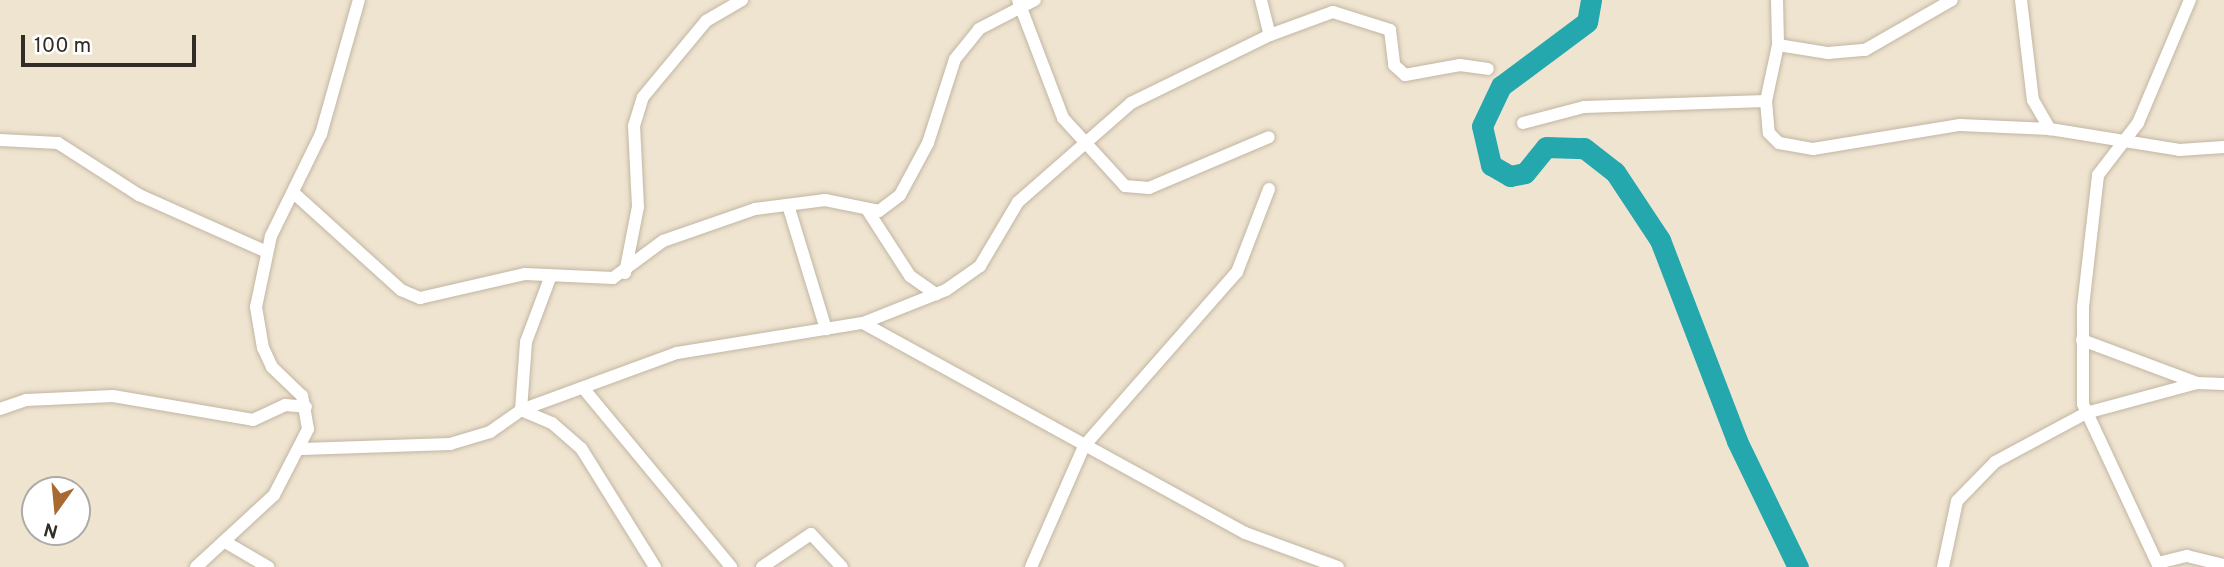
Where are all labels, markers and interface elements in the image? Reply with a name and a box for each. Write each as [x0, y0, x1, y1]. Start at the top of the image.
scale bar [24, 21, 200, 65]
text: 100 m [34, 33, 91, 60]
north arrow [21, 476, 91, 546]
text: N [41, 516, 61, 543]

